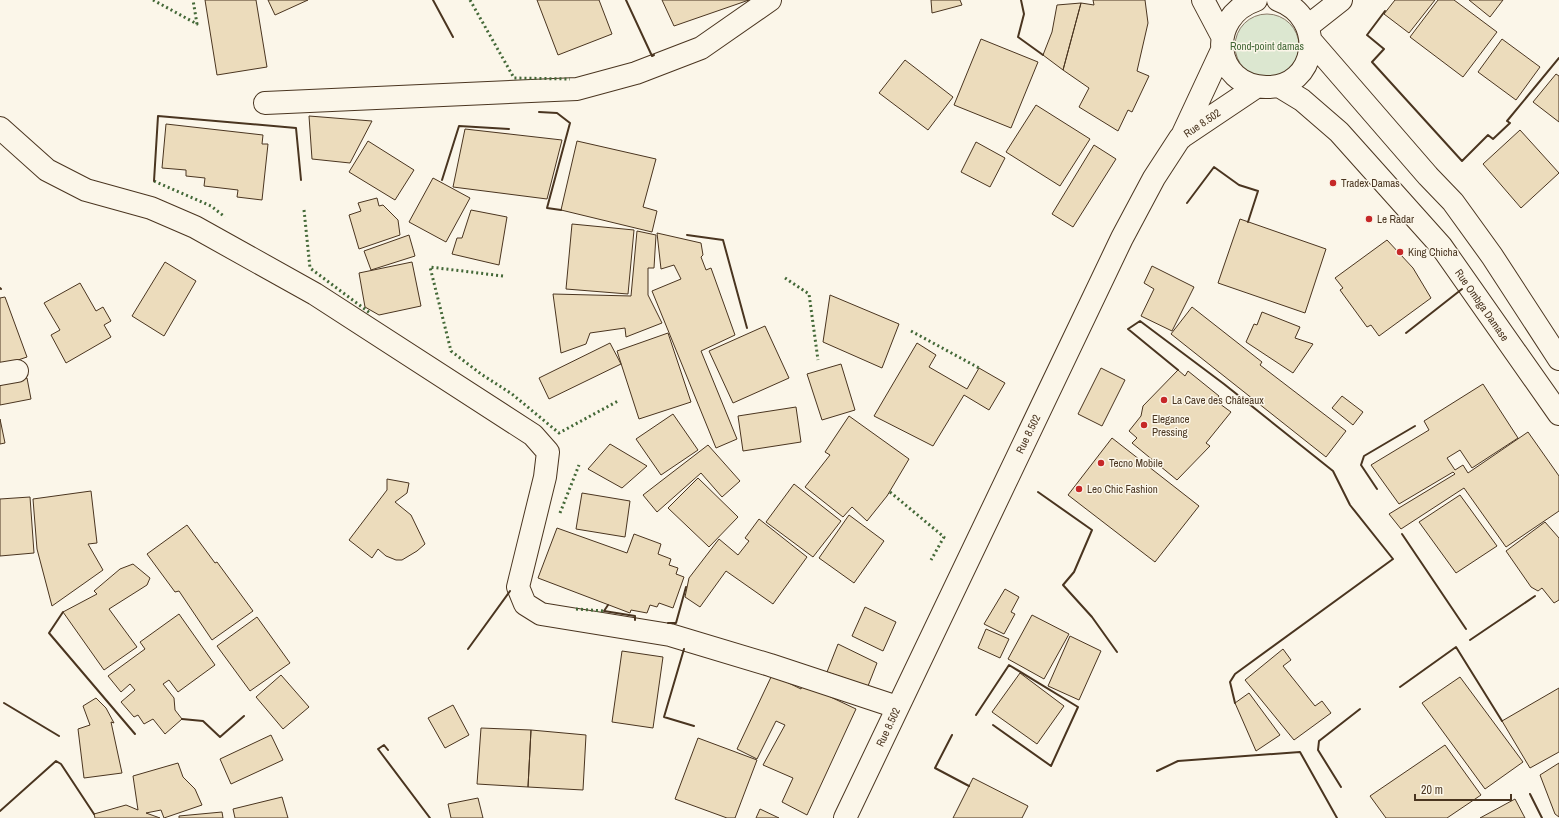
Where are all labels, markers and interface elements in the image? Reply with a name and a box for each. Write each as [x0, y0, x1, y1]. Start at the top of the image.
park label: Rond-point damas [1230, 39, 1305, 53]
street label: Rue 8.502 [1181, 106, 1223, 140]
place label: Tradex Damas [1341, 176, 1400, 190]
marker: Tradex Damas [1328, 178, 1338, 188]
place label: Le Radar [1377, 212, 1414, 226]
marker: Le Radar [1364, 214, 1374, 224]
place label: King Chicha [1408, 245, 1458, 259]
marker: King Chicha [1395, 247, 1405, 257]
street label: Rue Ombga Damase [1452, 266, 1512, 344]
place label: La Cave des Châteaux [1172, 393, 1264, 407]
marker: La Cave des Châteaux [1159, 395, 1169, 405]
street label: Rue 8.502 [1013, 412, 1043, 456]
place label: Elegance Pressing [1152, 412, 1190, 439]
marker: Elegance Pressing [1139, 420, 1149, 430]
place label: Tecno Mobile [1109, 456, 1163, 470]
marker: Tecno Mobile [1096, 458, 1106, 468]
place label: Leo Chic Fashion [1087, 482, 1158, 496]
marker: Leo Chic Fashion [1074, 484, 1084, 494]
street label: Rue 8.502 [873, 705, 903, 749]
scale bar [1415, 776, 1511, 802]
text: 20 m [1421, 782, 1443, 798]

